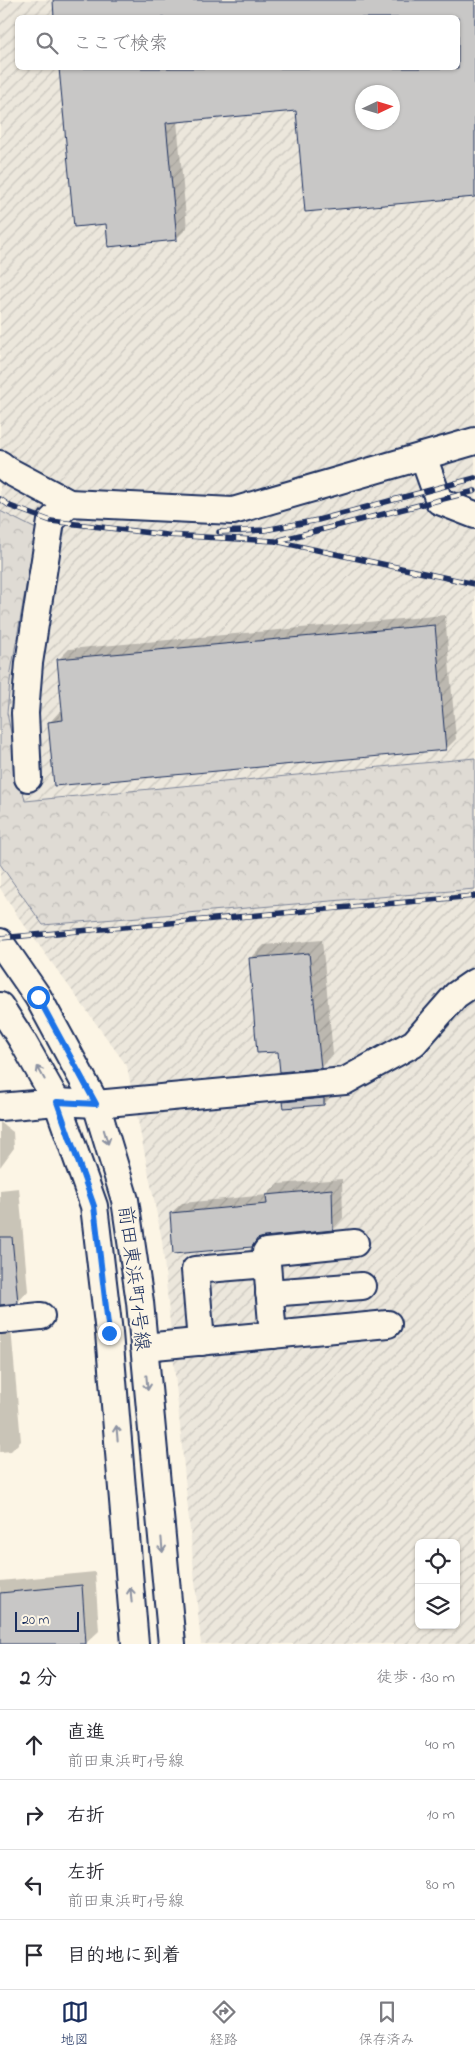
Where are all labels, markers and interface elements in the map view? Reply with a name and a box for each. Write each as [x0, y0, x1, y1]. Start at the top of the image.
search box [15, 15, 460, 70]
icon: search [33, 29, 61, 57]
text: ここで検索 [73, 31, 168, 58]
north arrow [355, 85, 400, 130]
route start [27, 986, 50, 1009]
one-way arrow [35, 1066, 45, 1081]
one-way arrow [102, 1129, 111, 1145]
street label: 前田東浜町1号線 [109, 1204, 156, 1353]
route end [98, 1322, 121, 1345]
one-way arrow [143, 1375, 152, 1391]
one-way arrow [113, 1426, 122, 1442]
one-way arrow [158, 1537, 167, 1553]
map controls [415, 1539, 460, 1629]
button: locate [415, 1539, 460, 1584]
button: layers [415, 1584, 460, 1629]
one-way arrow [126, 1588, 135, 1604]
scale bar [15, 1609, 79, 1632]
text: 20 m [22, 1610, 49, 1631]
text: 2 分 [20, 1664, 57, 1694]
text: 徒歩 · 130 m [377, 1666, 455, 1690]
text: 直進 [67, 1720, 105, 1747]
icon: ahead [20, 1731, 48, 1759]
text: 40 m [425, 1733, 455, 1757]
text: 前田東浜町1号線 [67, 1750, 184, 1774]
icon: right [20, 1801, 48, 1829]
text: 右折 [67, 1803, 105, 1830]
text: 10 m [427, 1803, 455, 1827]
text: 左折 [67, 1860, 105, 1887]
icon: left [20, 1871, 48, 1899]
text: 80 m [426, 1873, 455, 1897]
text: 前田東浜町1号線 [67, 1890, 184, 1914]
icon: arrive [20, 1941, 48, 1969]
text: 目的地に到着 [67, 1943, 181, 1970]
tab: 地図 [61, 1998, 89, 2051]
tab: 経路 [210, 1998, 238, 2051]
tab: 保存済み [359, 1998, 415, 2051]

